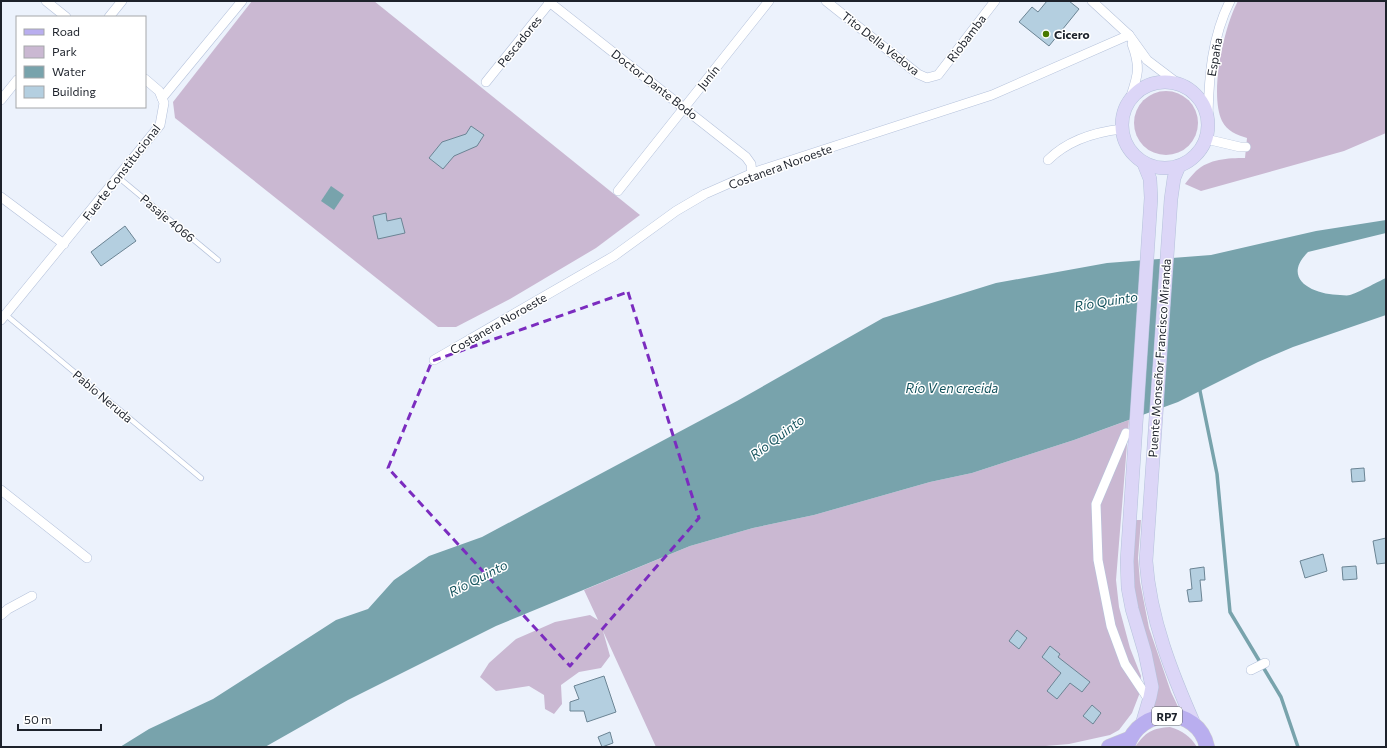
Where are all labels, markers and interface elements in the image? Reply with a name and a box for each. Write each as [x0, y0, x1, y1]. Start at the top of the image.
street label: Tito Della Vedova [839, 8, 923, 78]
street label: Riobamba [944, 12, 988, 64]
street label: Pescadores [494, 13, 544, 69]
legend [16, 16, 146, 108]
text: Road [52, 24, 80, 38]
place label: Cicero [1054, 27, 1090, 41]
marker: Cicero [1041, 29, 1051, 39]
street label: España [1204, 37, 1224, 77]
text: Park [52, 44, 78, 58]
street label: Doctor Dante Bodo [609, 46, 701, 122]
street label: Junín [694, 62, 723, 93]
text: Water [52, 64, 86, 78]
text: Building [52, 84, 96, 98]
street label: Fuerte Constitucional [79, 121, 163, 223]
street label: Costanera Noroeste [726, 141, 834, 191]
street label: Pasaje 4066 [138, 191, 198, 245]
street label: Puente Monseñor Francisco Miranda [1145, 258, 1173, 458]
water label: Río Quinto [1073, 288, 1139, 314]
street label: Costanera Noroeste [447, 290, 549, 356]
street label: Pablo Neruda [70, 367, 136, 425]
water label: Río V en crecida [906, 380, 999, 396]
water label: Río Quinto [747, 411, 808, 463]
water label: Río Quinto [446, 556, 510, 600]
scale bar [18, 706, 101, 732]
road number: RP7 [1152, 707, 1182, 725]
text: 50 m [24, 712, 52, 726]

